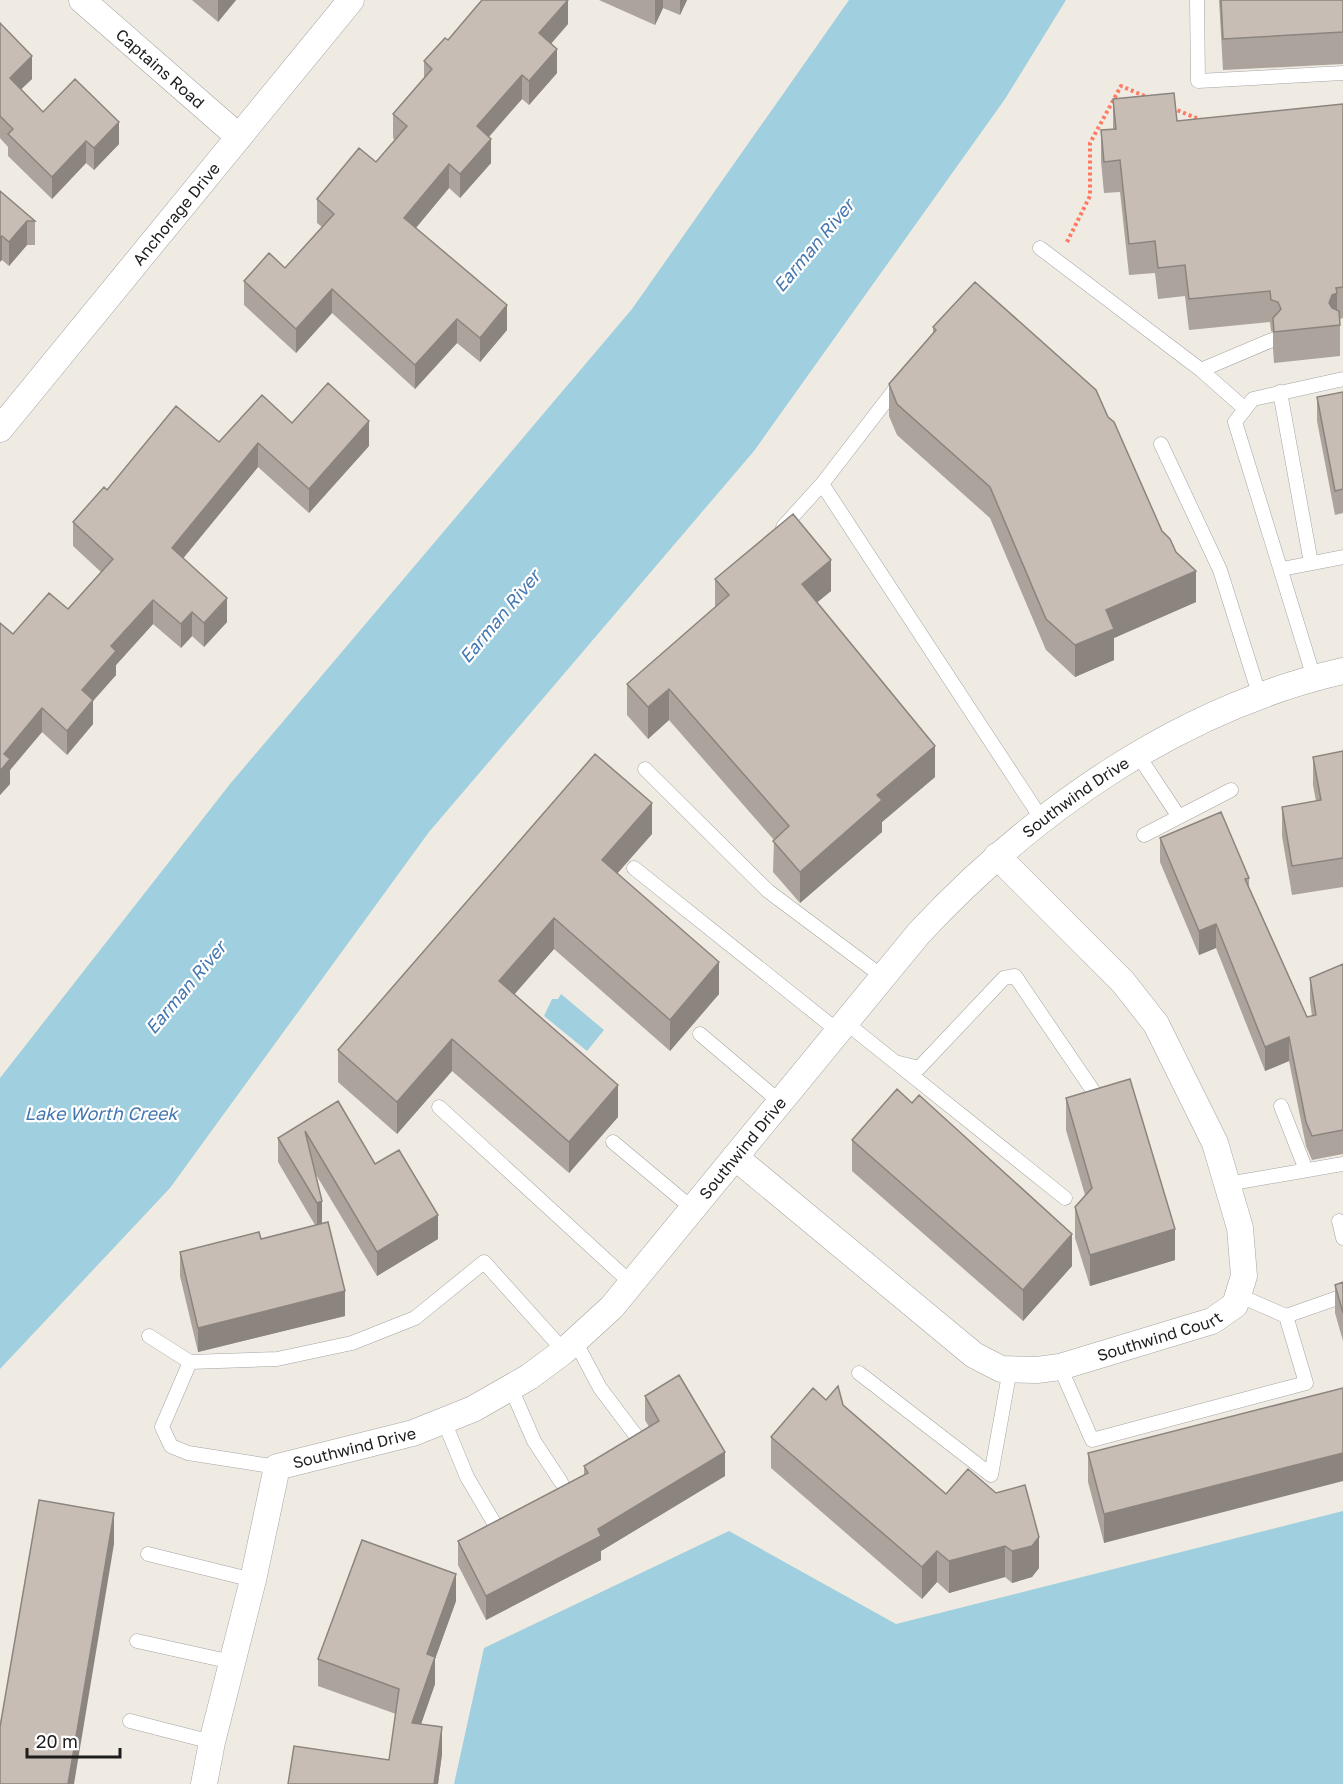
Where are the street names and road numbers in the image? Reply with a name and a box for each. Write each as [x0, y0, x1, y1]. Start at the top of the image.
street label: Captains Road [112, 24, 209, 112]
street label: Anchorage Drive [128, 158, 224, 269]
street label: Southwind Drive [1018, 752, 1132, 842]
street label: Southwind Drive [695, 1093, 790, 1203]
street label: Southwind Court [1095, 1307, 1226, 1365]
street label: Southwind Drive [291, 1423, 418, 1473]

